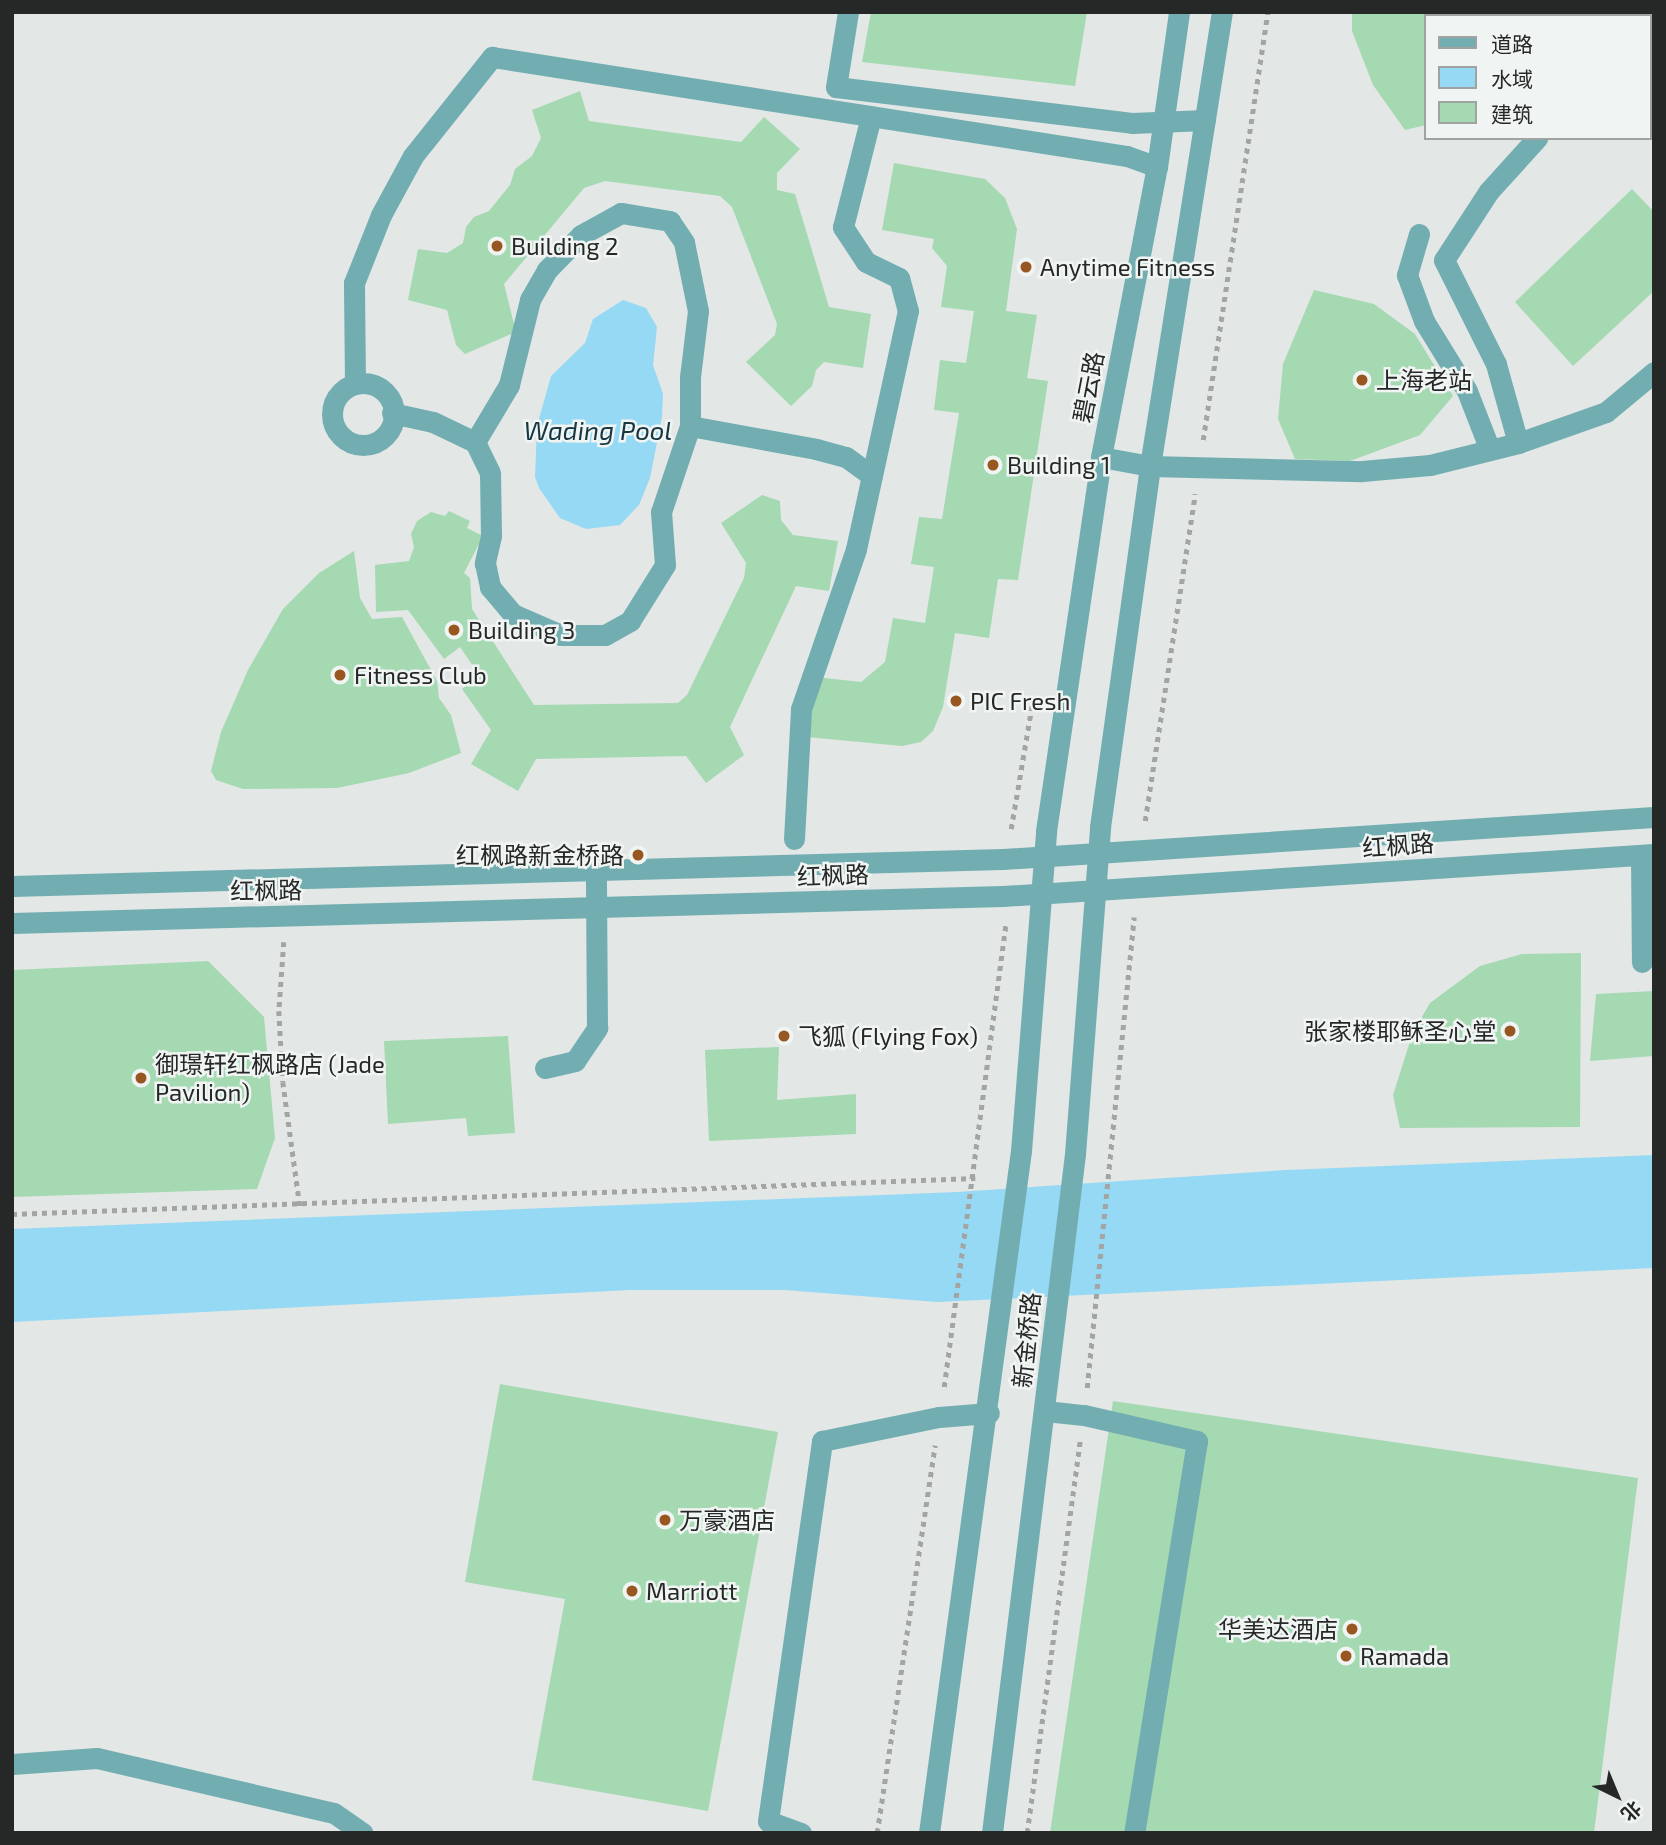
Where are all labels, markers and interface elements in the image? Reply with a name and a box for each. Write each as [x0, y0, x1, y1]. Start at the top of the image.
legend [1424, 14, 1652, 140]
text: 道路 [1491, 31, 1533, 56]
text: 水域 [1491, 66, 1533, 91]
text: 建筑 [1491, 101, 1533, 126]
place label: Building 2 [511, 232, 619, 260]
marker: Building 2 [489, 238, 505, 254]
place label: Anytime Fitness [1040, 253, 1215, 281]
marker: Anytime Fitness [1018, 259, 1034, 275]
street label: 碧云路 [1067, 349, 1109, 425]
place label: 上海老站 [1376, 366, 1472, 394]
marker: 上海老站 [1354, 372, 1370, 388]
water label: Wading Pool [524, 414, 672, 446]
place label: Building 1 [1007, 451, 1111, 479]
marker: Building 1 [985, 457, 1001, 473]
place label: Building 3 [468, 616, 575, 644]
marker: Building 3 [446, 622, 462, 638]
place label: Fitness Club [354, 661, 487, 689]
marker: Fitness Club [332, 667, 348, 683]
place label: PIC Fresh [970, 687, 1070, 715]
marker: PIC Fresh [948, 693, 964, 709]
street label: 红枫路 [1361, 828, 1435, 862]
place label: 红枫路新金桥路 [456, 841, 624, 869]
marker: 红枫路新金桥路 [630, 847, 646, 863]
street label: 红枫路 [797, 859, 869, 891]
street label: 红枫路 [230, 875, 302, 905]
place label: 张家楼耶稣圣心堂 [1304, 1017, 1496, 1045]
place label: 飞狐 (Flying Fox) [798, 1022, 976, 1050]
marker: 张家楼耶稣圣心堂 [1502, 1023, 1518, 1039]
marker: 飞狐 (Flying Fox) [776, 1028, 792, 1044]
place label: 御璟轩红枫路店 (Jade Pavilion) [155, 1050, 384, 1106]
marker: 御璟轩红枫路店 (Jade Pavilion) [133, 1070, 149, 1086]
street label: 新金桥路 [1007, 1291, 1045, 1389]
place label: 万豪酒店 [679, 1506, 775, 1534]
marker: 万豪酒店 [657, 1512, 673, 1528]
place label: Marriott [646, 1577, 737, 1605]
marker: Marriott [624, 1583, 640, 1599]
place label: 华美达酒店 [1218, 1615, 1338, 1643]
marker: 华美达酒店 [1344, 1621, 1360, 1637]
place label: Ramada [1360, 1642, 1449, 1670]
marker: Ramada [1338, 1648, 1354, 1664]
north arrow [1582, 1761, 1652, 1831]
text: 北 [1617, 1797, 1646, 1827]

